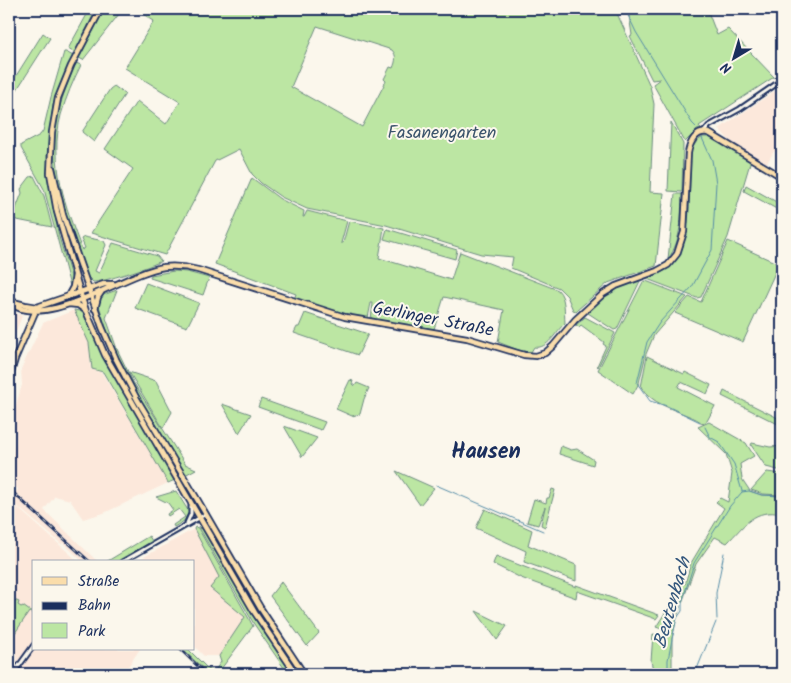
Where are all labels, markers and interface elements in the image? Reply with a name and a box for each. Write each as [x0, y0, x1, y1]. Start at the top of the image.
north arrow [708, 32, 758, 82]
text: N [716, 56, 737, 79]
park label: Fasanengarten [388, 119, 496, 148]
street label: Gerlinger Straße [370, 294, 496, 346]
district label: Hausen [451, 435, 521, 470]
water label: Beutenbach [646, 552, 701, 652]
legend [32, 560, 195, 650]
text: Straße [78, 570, 120, 594]
text: Bahn [78, 594, 111, 618]
text: Park [78, 620, 106, 644]

